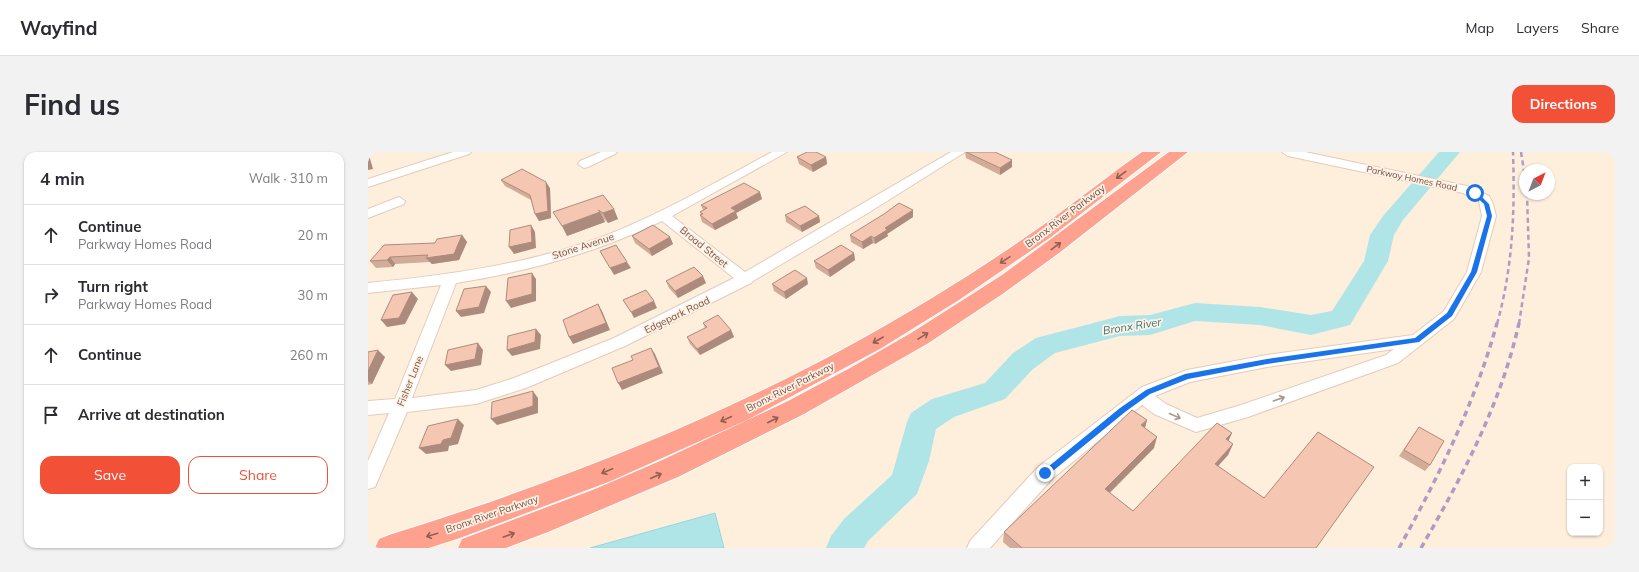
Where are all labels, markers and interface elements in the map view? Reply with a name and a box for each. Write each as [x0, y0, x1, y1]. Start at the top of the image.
text: Wayfind [20, 16, 97, 40]
text: Map [1465, 19, 1494, 37]
text: Layers [1516, 19, 1559, 37]
text: Share [1581, 19, 1619, 37]
button: Directions [1512, 85, 1615, 123]
text: Find us [24, 87, 120, 122]
street label: Parkway Homes Road [1365, 163, 1458, 194]
north arrow [1519, 164, 1555, 200]
text: 4 min [40, 168, 85, 189]
text: Walk · 310 m [249, 170, 328, 186]
one-way arrow [1116, 170, 1127, 179]
street label: Bronx River Parkway [1022, 181, 1108, 250]
route start [1466, 184, 1484, 202]
text: Continue [78, 217, 141, 236]
icon: ahead [40, 224, 62, 246]
street label: Broad Street [677, 224, 731, 271]
text: 20 m [298, 227, 328, 243]
street label: Stone Avenue [550, 230, 616, 262]
text: Parkway Homes Road [78, 236, 212, 252]
one-way arrow [1051, 242, 1062, 250]
one-way arrow [1000, 256, 1011, 264]
text: Turn right [78, 277, 148, 296]
icon: right [40, 284, 62, 306]
text: 30 m [298, 287, 328, 303]
street label: Edgepark Road [642, 294, 712, 336]
text: Parkway Homes Road [78, 296, 212, 312]
water label: Bronx River [1102, 314, 1163, 338]
one-way arrow [917, 332, 928, 340]
one-way arrow [872, 336, 884, 344]
icon: ahead [40, 344, 62, 366]
text: Continue [78, 345, 141, 364]
text: 260 m [290, 347, 328, 363]
street label: Fisher Lane [394, 354, 426, 408]
street label: Bronx River Parkway [744, 359, 837, 415]
one-way arrow [1273, 395, 1286, 402]
icon: arrive [40, 404, 62, 426]
text: Arrive at destination [78, 405, 225, 424]
one-way arrow [1169, 413, 1181, 420]
one-way arrow [720, 416, 732, 423]
one-way arrow [767, 416, 779, 423]
button: Save [40, 456, 180, 494]
button: Share [188, 456, 328, 494]
route end [1036, 464, 1054, 482]
map controls [1567, 464, 1603, 536]
button: + [1567, 464, 1603, 500]
one-way arrow [601, 468, 613, 476]
one-way arrow [649, 472, 661, 479]
street label: Bronx River Parkway [444, 492, 541, 536]
button: − [1567, 500, 1603, 536]
one-way arrow [503, 530, 515, 538]
one-way arrow [426, 532, 439, 539]

